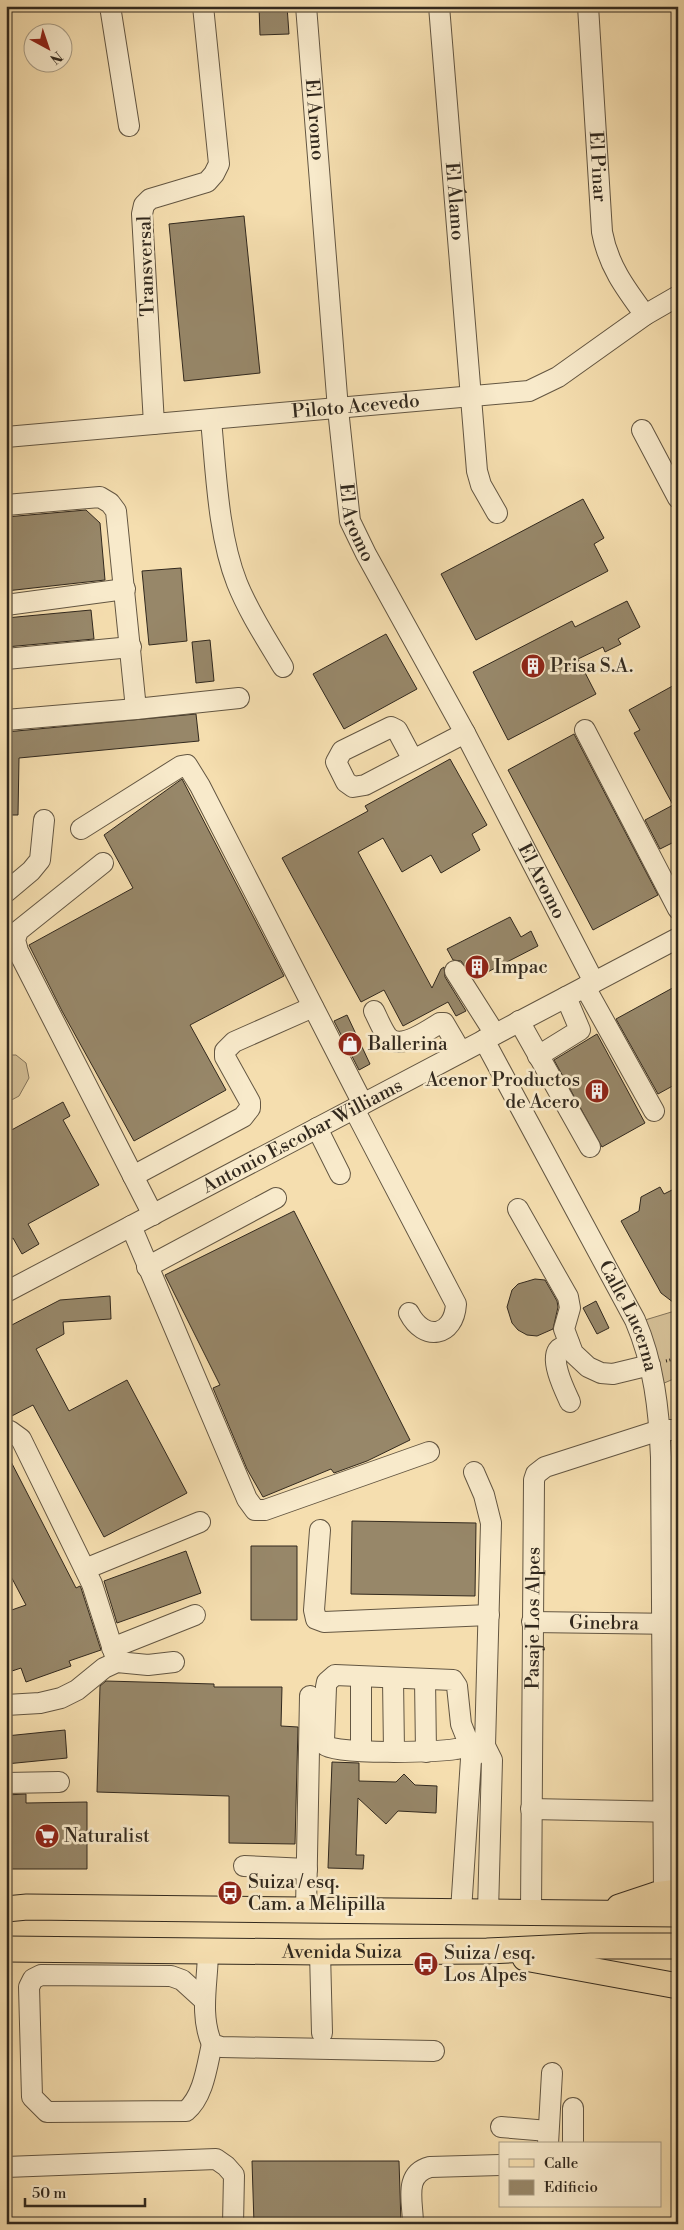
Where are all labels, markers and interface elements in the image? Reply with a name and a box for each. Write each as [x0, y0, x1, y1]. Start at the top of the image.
north arrow [22, 22, 72, 72]
text: N [46, 47, 66, 68]
street label: El Aromo [300, 78, 330, 161]
street label: El Pinar [584, 130, 612, 203]
street label: El Álamo [440, 161, 470, 241]
street label: Transversal [132, 215, 160, 317]
street label: Piloto Acevedo [291, 389, 421, 424]
street label: El Aromo [334, 482, 380, 566]
building icon: Prisa S.A. [520, 653, 546, 679]
place label: Prisa S.A. [550, 654, 633, 678]
street label: El Aromo [512, 839, 571, 923]
building icon: Impac [464, 954, 490, 980]
place label: Impac [494, 955, 548, 979]
shop icon: Ballerina [337, 1031, 363, 1057]
place label: Ballerina [367, 1032, 448, 1056]
place label: Acenor Productos de Acero [425, 1068, 580, 1114]
street label: Antonio Escobar Williams [197, 1073, 407, 1199]
building icon: Acenor Productos de Acero [584, 1078, 610, 1104]
street label: Calle Lucerna [593, 1256, 663, 1374]
street label: Pasaje Los Alpes [521, 1547, 546, 1689]
street label: Ginebra [569, 1611, 639, 1635]
supermarket icon: Naturalist [34, 1823, 60, 1849]
place label: Naturalist [64, 1824, 150, 1848]
place label: Suiza / esq. Cam. a Melipilla [248, 1870, 386, 1916]
bus stop icon: Suiza / esq. Cam. a Melipilla [217, 1880, 243, 1906]
street label: Avenida Suiza [281, 1940, 402, 1964]
place label: Suiza / esq. Los Alpes [444, 1941, 535, 1987]
bus stop icon: Suiza / esq. Los Alpes [413, 1951, 439, 1977]
legend [499, 2142, 662, 2208]
text: Calle [544, 2154, 578, 2173]
scale bar [25, 2175, 145, 2207]
text: Edificio [544, 2178, 598, 2197]
text: 50 m [32, 2184, 66, 2203]

